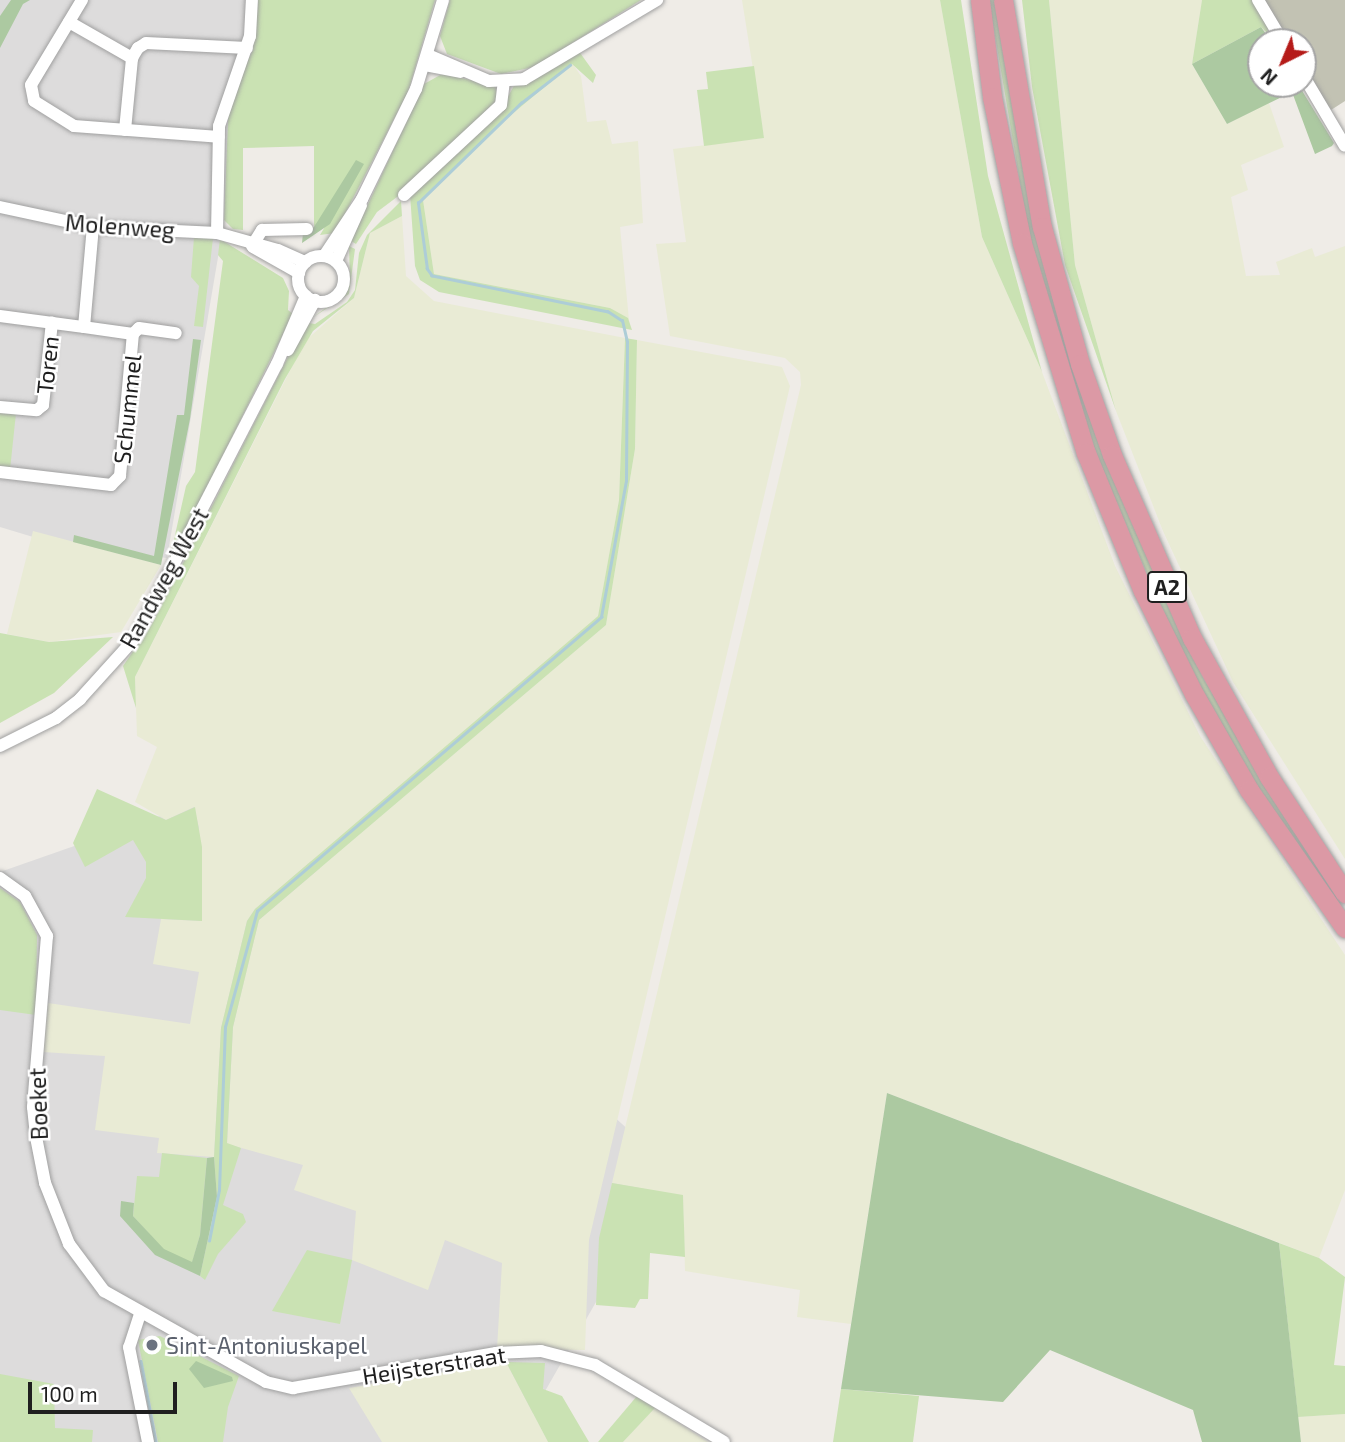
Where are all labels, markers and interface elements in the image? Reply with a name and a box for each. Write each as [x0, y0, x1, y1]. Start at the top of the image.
north arrow [1247, 28, 1317, 98]
text: N [1256, 64, 1282, 90]
street label: Molenweg [64, 208, 176, 244]
street label: Toren [30, 334, 64, 396]
street label: Schummel [108, 353, 146, 465]
street label: Randweg West [114, 503, 214, 653]
road number: A2 [1146, 570, 1188, 604]
street label: Boeket [23, 1067, 53, 1141]
place label: Sint-Antoniuskapel [166, 1331, 367, 1359]
marker: Sint-Antoniuskapel [144, 1337, 160, 1353]
street label: Heijsterstraat [360, 1340, 508, 1390]
scale bar [32, 1368, 180, 1412]
text: 100 m [41, 1381, 98, 1406]

